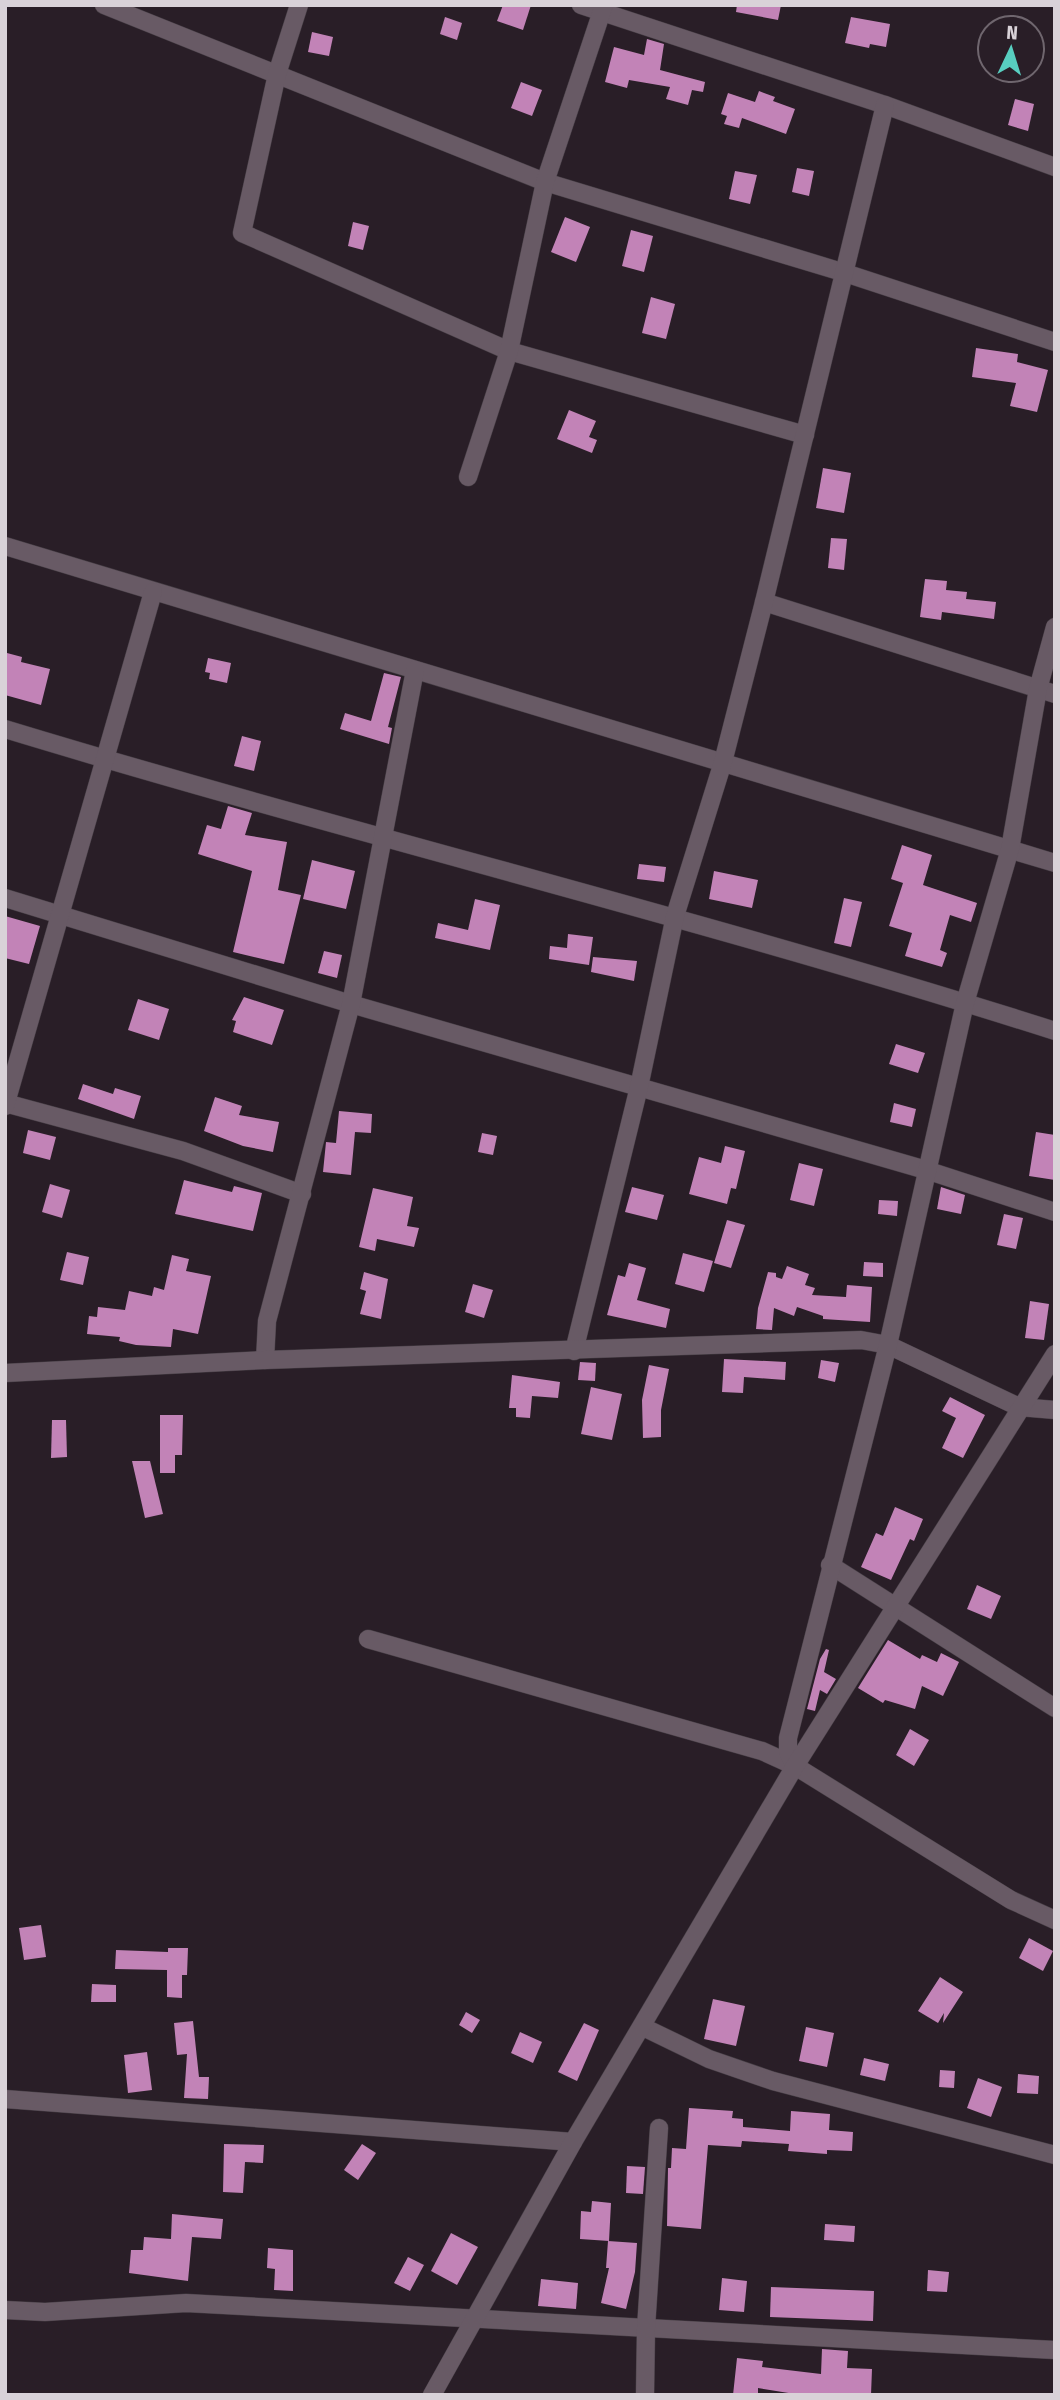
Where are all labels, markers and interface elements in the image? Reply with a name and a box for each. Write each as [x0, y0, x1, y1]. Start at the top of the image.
north arrow [976, 14, 1046, 84]
text: N [1006, 21, 1019, 44]

